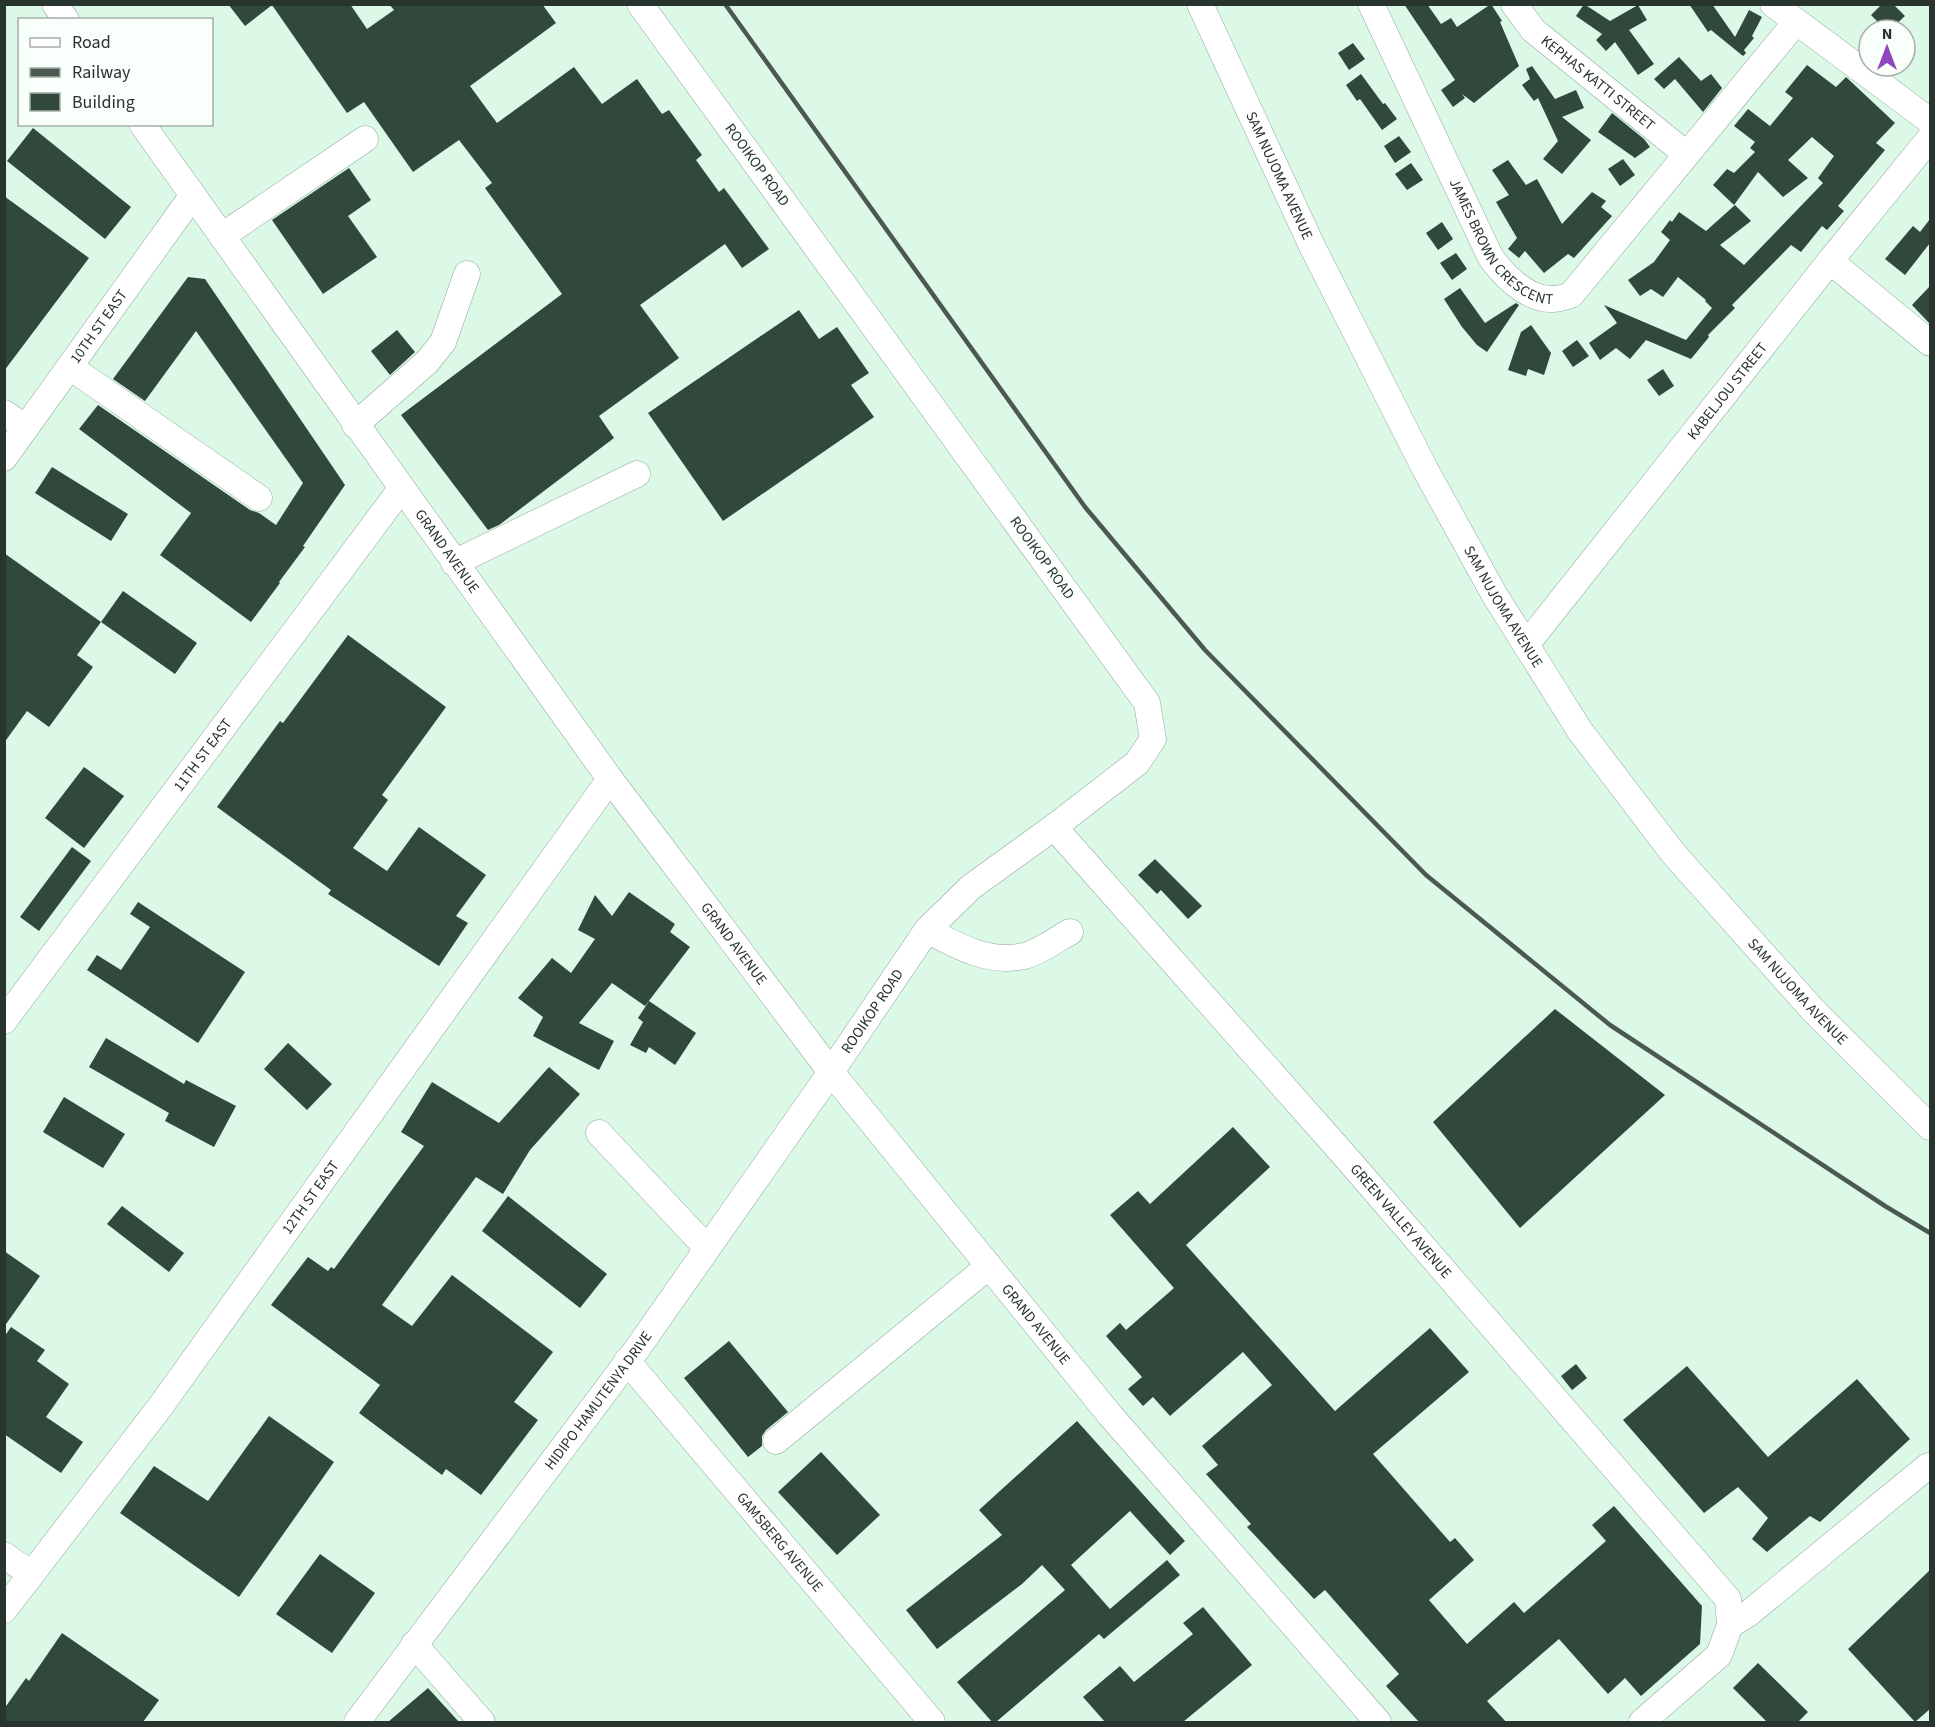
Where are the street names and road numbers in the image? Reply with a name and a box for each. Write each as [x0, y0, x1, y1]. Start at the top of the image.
street label: KEPHAS KATTI STREET [1537, 30, 1660, 135]
street label: SAM NUJOMA AVENUE [1241, 108, 1318, 243]
street label: ROOIKOP ROAD [720, 119, 794, 211]
street label: JAMES BROWN CRESCENT [1444, 175, 1554, 310]
street label: 10TH ST EAST [65, 285, 132, 368]
street label: KABELJOU STREET [1682, 338, 1772, 444]
street label: GRAND AVENUE [410, 505, 485, 598]
street label: ROOIKOP ROAD [1005, 512, 1079, 604]
street label: SAM NUJOMA AVENUE [1459, 542, 1548, 672]
street label: 11TH ST EAST [168, 714, 237, 796]
street label: GRAND AVENUE [696, 898, 772, 989]
street label: SAM NUJOMA AVENUE [1743, 933, 1853, 1050]
street label: ROOIKOP ROAD [836, 965, 908, 1058]
street label: 12TH ST EAST [277, 1156, 344, 1239]
street label: GREEN VALLEY AVENUE [1345, 1159, 1457, 1283]
street label: GRAND AVENUE [997, 1279, 1075, 1369]
street label: HIDIPO HAMUTENYA DRIVE [539, 1327, 657, 1474]
street label: GAMSBERG AVENUE [732, 1488, 828, 1597]

